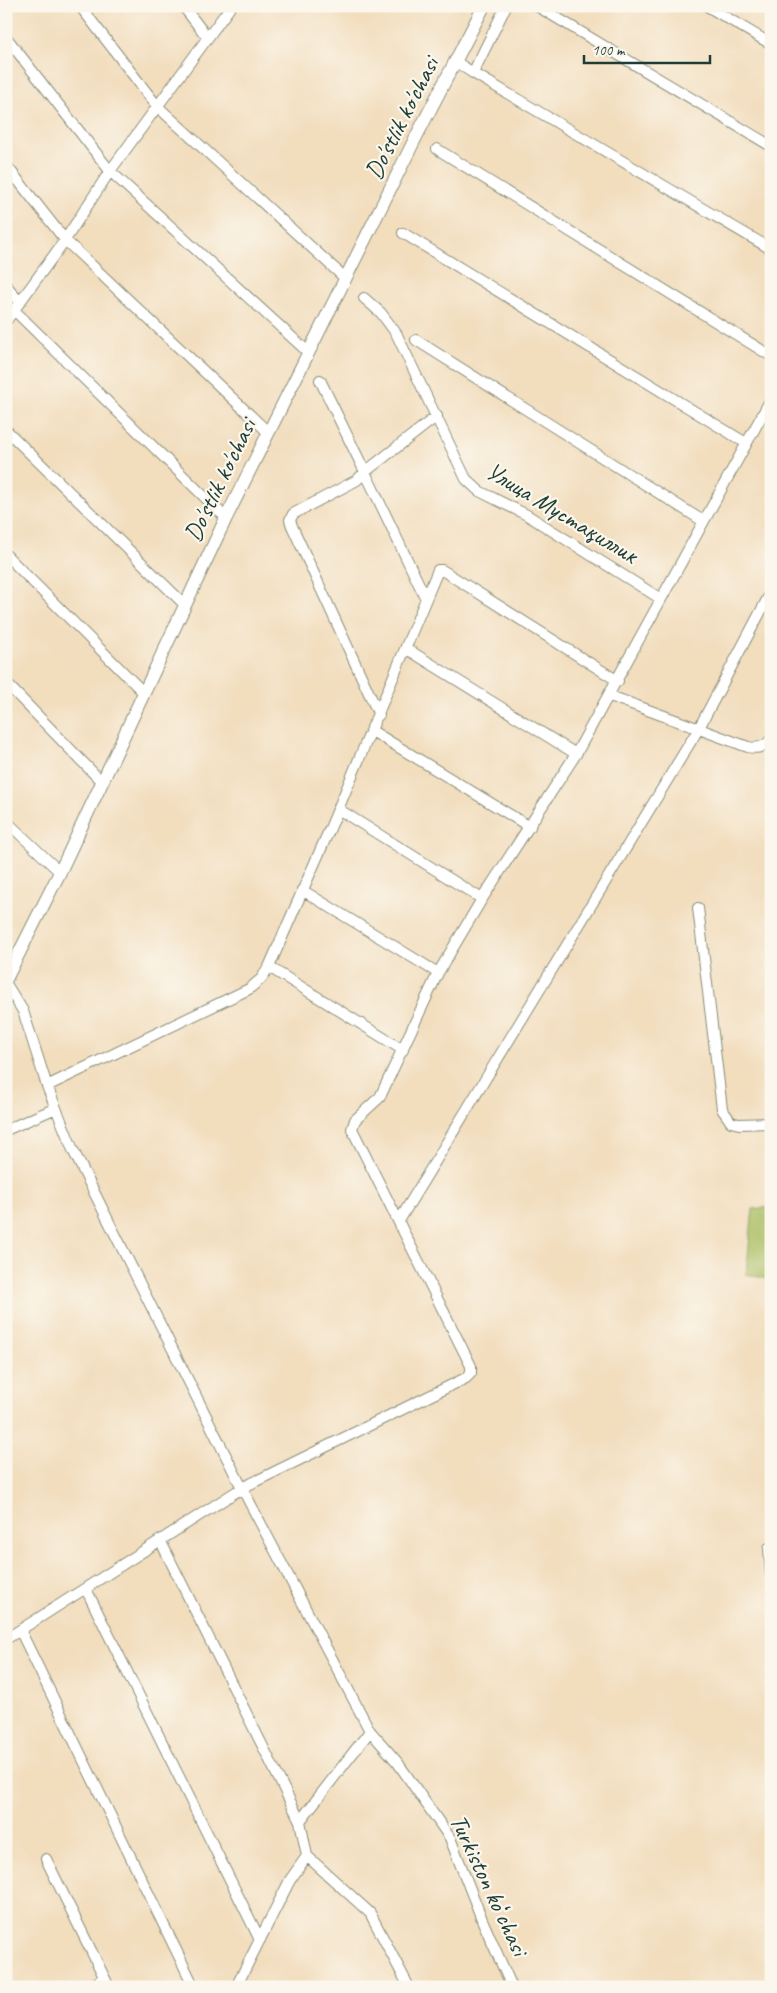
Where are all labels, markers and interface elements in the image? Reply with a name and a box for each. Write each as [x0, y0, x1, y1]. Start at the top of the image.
scale bar [584, 32, 711, 64]
text: 100 m [592, 41, 626, 60]
street label: Do'stlik ko'chasi [358, 49, 448, 184]
street label: Do'stlik ko'chasi [177, 410, 265, 547]
street label: Улица Мустақиллик [480, 455, 645, 572]
street label: Turkiston koʻchasi [442, 1809, 537, 1964]

